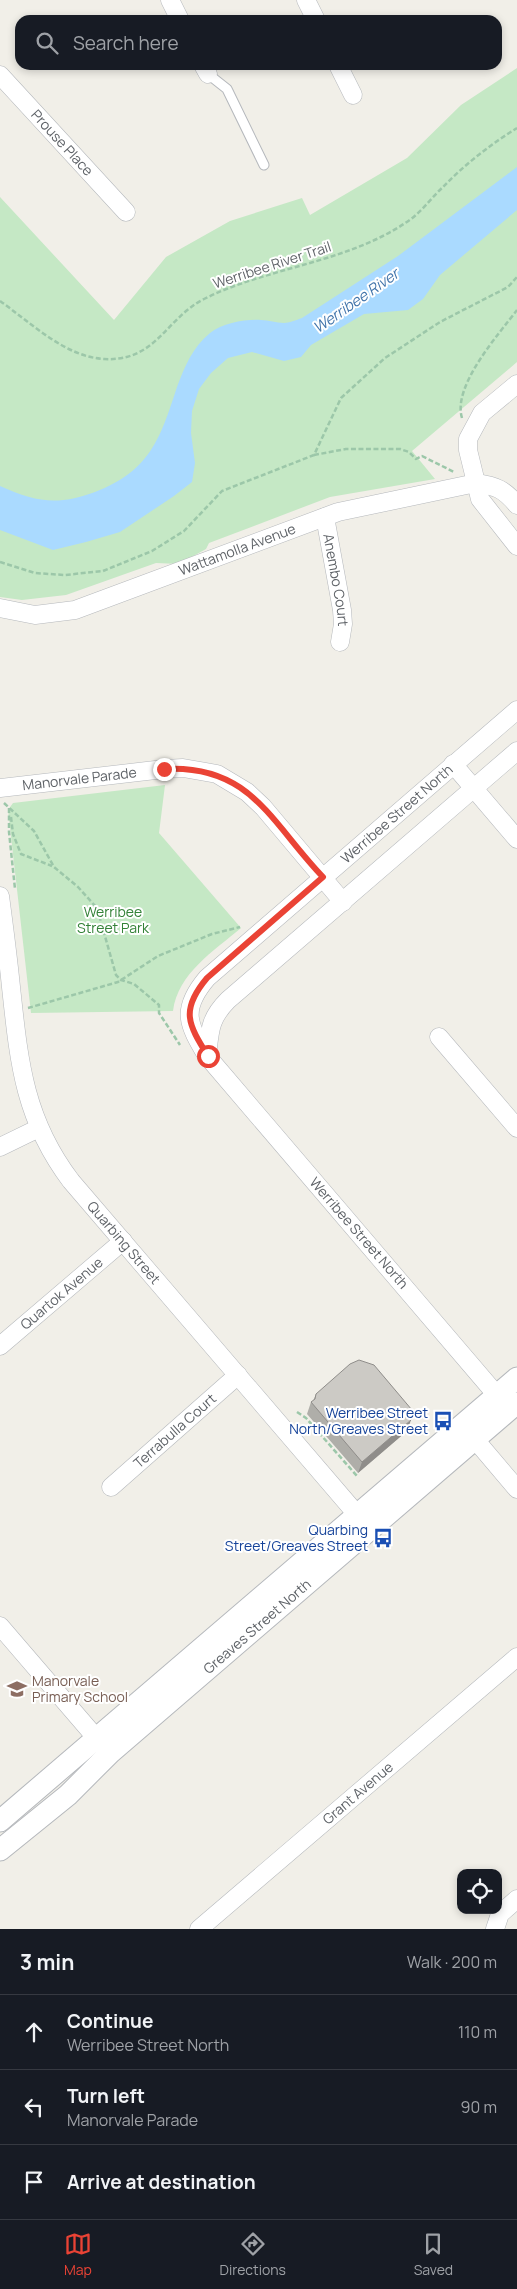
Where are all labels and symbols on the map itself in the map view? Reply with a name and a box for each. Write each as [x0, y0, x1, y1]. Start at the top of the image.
street label: Prouse Place [27, 105, 98, 180]
street label: Werribee River Trail [210, 236, 333, 293]
water label: Werribee River [309, 262, 405, 338]
street label: Wattamolla Avenue [176, 519, 298, 580]
street label: Anembo Court [319, 532, 353, 627]
route end [153, 758, 176, 781]
street label: Werribee Street North [337, 760, 457, 867]
street label: Manorvale Parade [21, 762, 138, 794]
park label: Werribee Street Park [77, 902, 150, 937]
route start [197, 1045, 220, 1068]
street label: Werribee Street North [306, 1173, 413, 1292]
street label: Quarbing Street [83, 1197, 165, 1288]
street label: Quartok Avenue [16, 1252, 106, 1334]
street label: Terrabulla Court [129, 1389, 220, 1472]
place label: Werribee Street North/Greaves Street [289, 1403, 428, 1438]
bus stop icon: Werribee Street North/Greaves Street [432, 1410, 454, 1432]
place label: Quarbing Street/Greaves Street [225, 1520, 368, 1555]
bus stop icon: Quarbing Street/Greaves Street [372, 1527, 394, 1549]
street label: Greaves Street North [199, 1574, 315, 1678]
place label: Manorvale Primary School [32, 1671, 128, 1706]
school or university icon: Manorvale Primary School [6, 1678, 28, 1700]
street label: Grant Avenue [318, 1757, 397, 1828]

